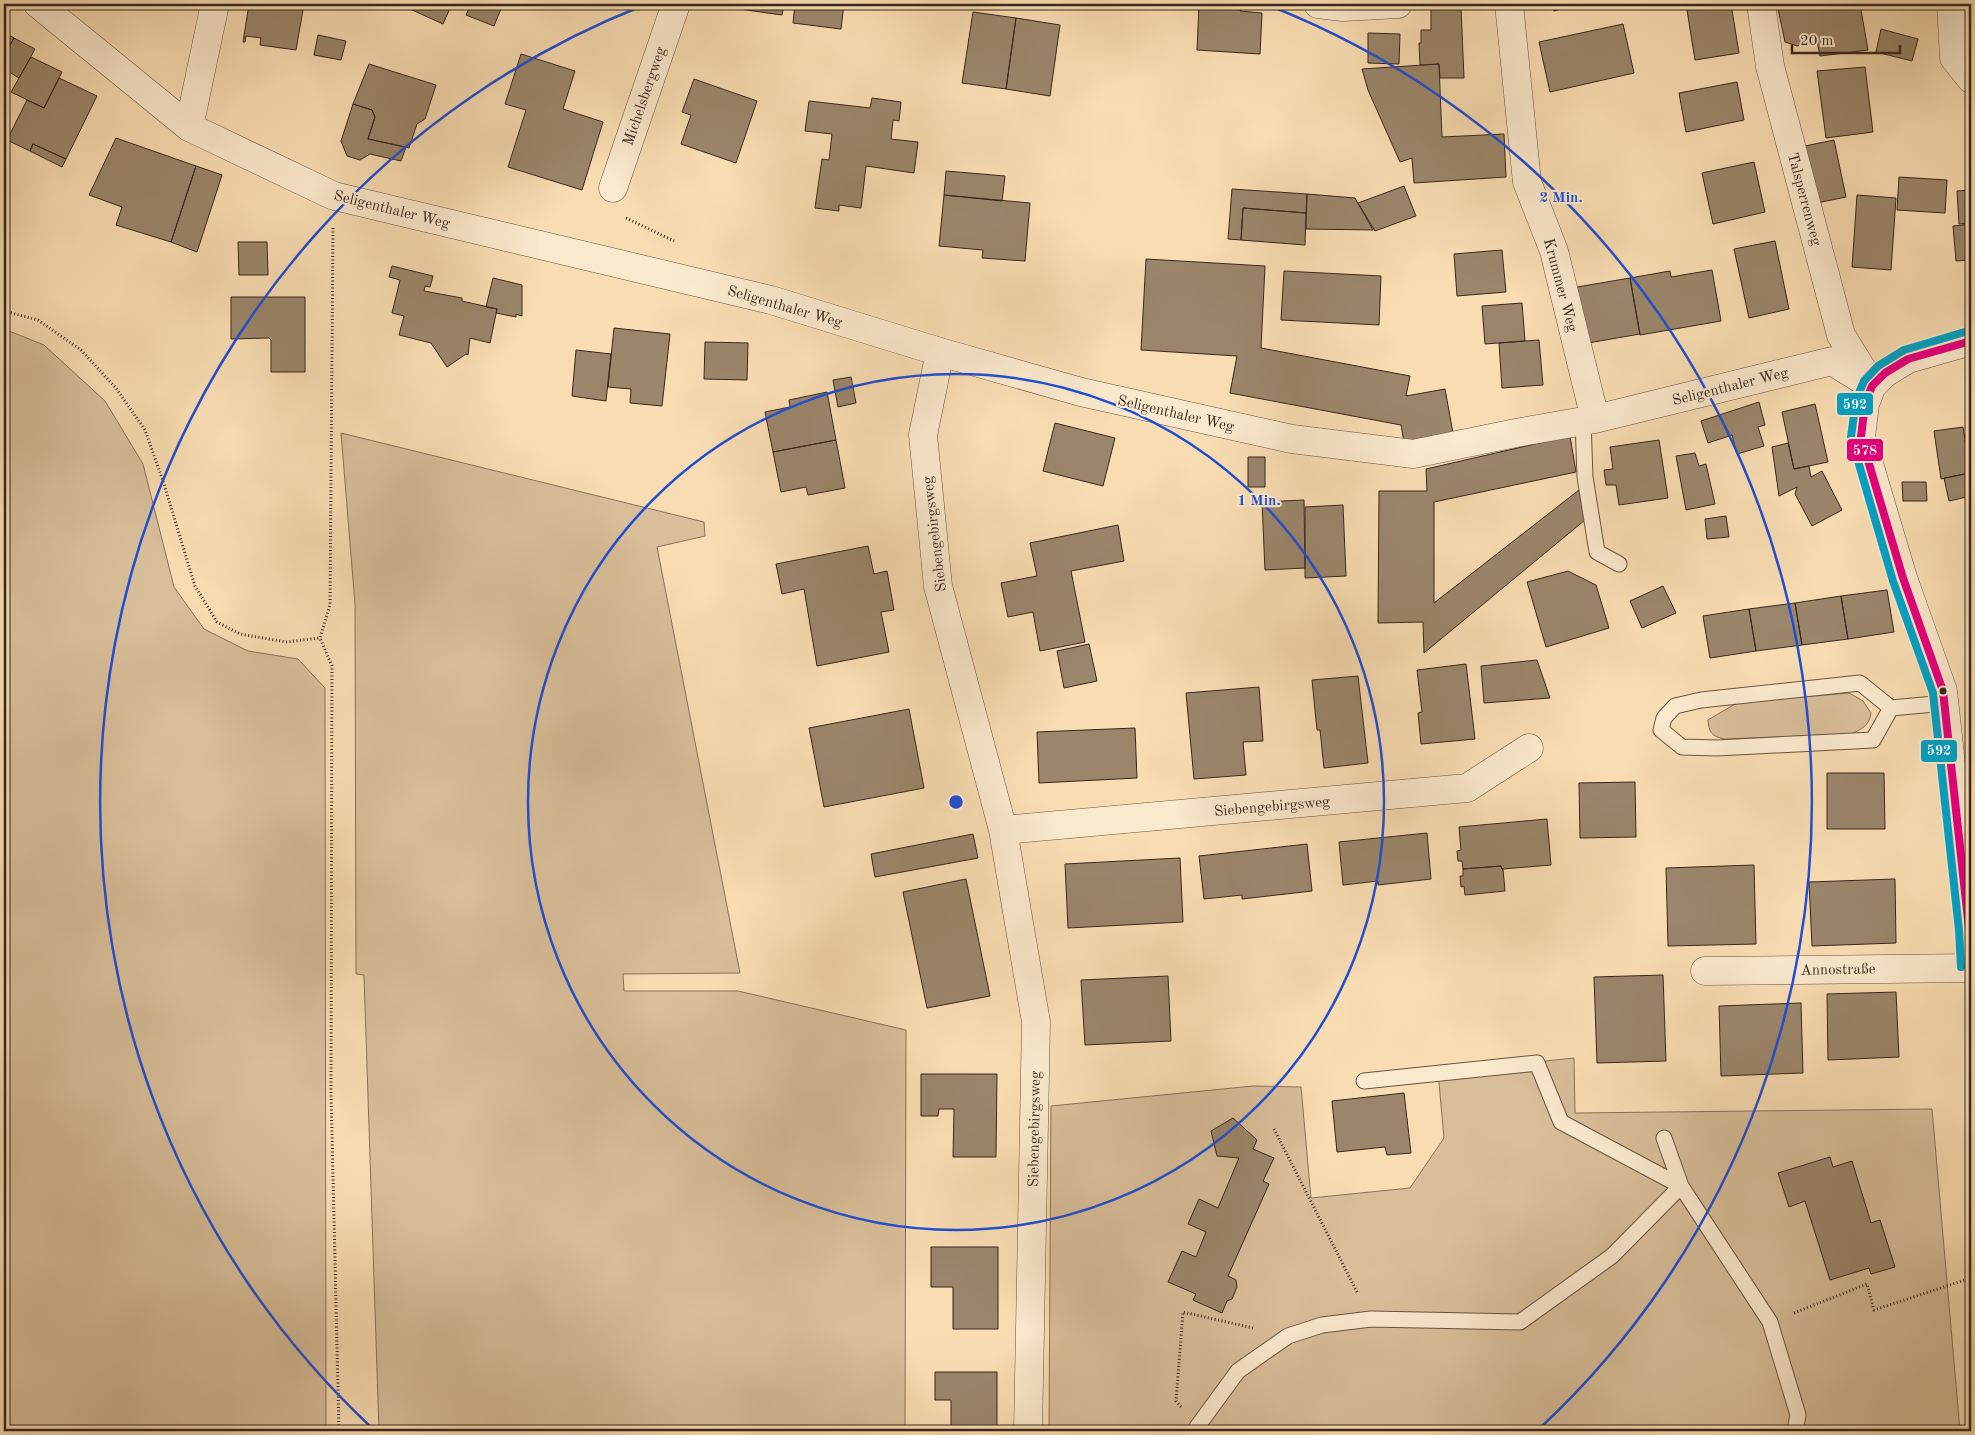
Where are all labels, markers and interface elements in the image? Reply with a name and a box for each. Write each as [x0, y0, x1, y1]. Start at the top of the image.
scale bar [1792, 22, 1900, 54]
text: 20 m [1800, 34, 1834, 49]
street label: Michelsbergweg [621, 45, 669, 148]
street label: Talsperrenweg [1784, 151, 1823, 248]
street label: Seligenthaler Weg [332, 189, 451, 232]
text: 2 Min. [1539, 191, 1583, 206]
street label: Krummer Weg [1540, 237, 1579, 334]
street label: Seligenthaler Weg [725, 284, 844, 331]
street label: Seligenthaler Weg [1671, 366, 1790, 409]
line badge: 592 [1836, 392, 1874, 416]
street label: Seligenthaler Weg [1116, 394, 1235, 435]
text: 592 [1843, 398, 1867, 412]
line badge: 578 [1846, 438, 1884, 462]
text: 578 [1853, 444, 1877, 458]
street label: Siebengebirgsweg [921, 475, 950, 592]
text: 1 Min. [1237, 494, 1281, 509]
unlabelled marker [1938, 686, 1948, 696]
line badge: 592 [1920, 739, 1958, 763]
text: 592 [1927, 744, 1951, 758]
centre of rings [947, 793, 965, 811]
street label: Siebengebirgsweg [1214, 795, 1331, 820]
street label: Annostraße [1800, 962, 1876, 979]
street label: Siebengebirgsweg [1027, 1071, 1044, 1187]

